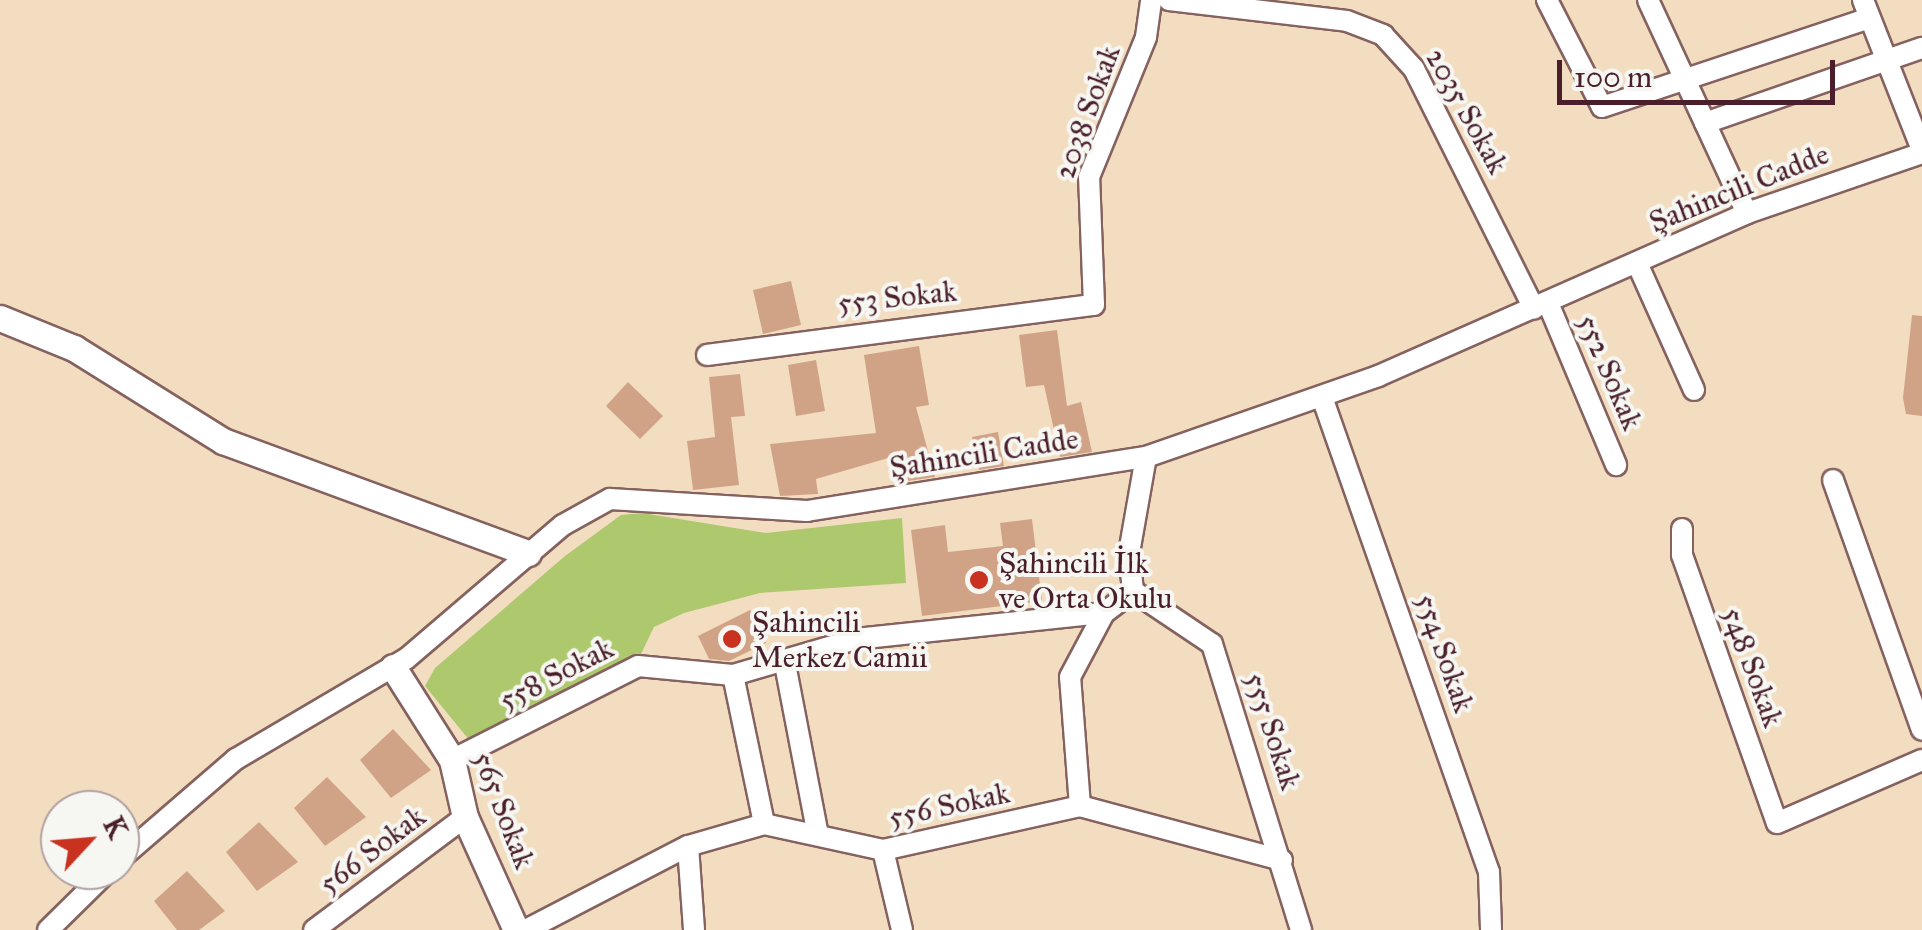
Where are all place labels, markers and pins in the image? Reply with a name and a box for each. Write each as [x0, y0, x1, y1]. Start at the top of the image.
place label: Şahincili İlk ve Orta Okulu [999, 545, 1172, 616]
marker: Şahincili İlk ve Orta Okulu [968, 569, 990, 591]
place label: Şahincili Merkez Camii [752, 604, 927, 674]
marker: Şahincili Merkez Camii [721, 628, 743, 650]

